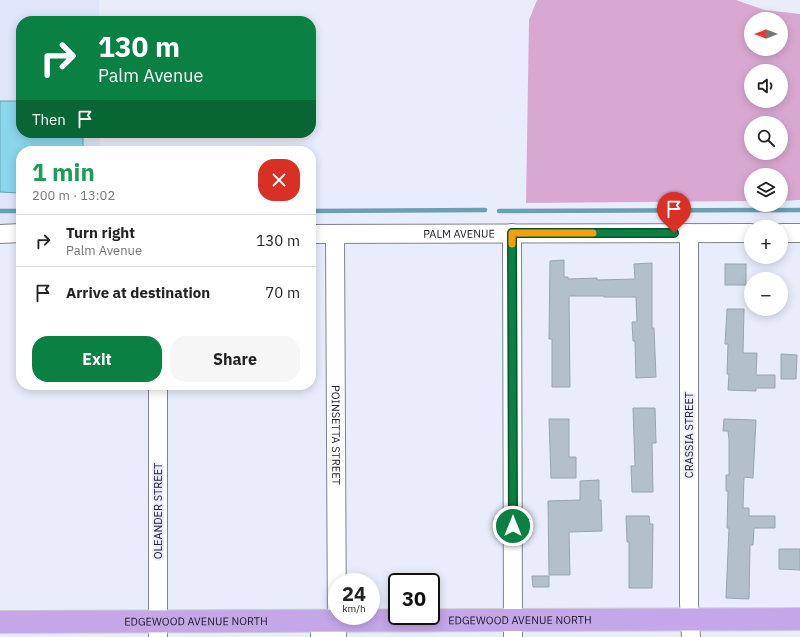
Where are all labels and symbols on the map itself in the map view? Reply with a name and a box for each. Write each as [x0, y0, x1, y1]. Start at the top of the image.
north arrow [744, 12, 788, 56]
pin [657, 192, 691, 233]
street label: PALM AVENUE [423, 227, 495, 241]
street label: POINSETTA STREET [329, 385, 343, 486]
street label: CRASSIA STREET [682, 391, 696, 478]
street label: OLEANDER STREET [151, 462, 165, 559]
position arrow [492, 505, 534, 547]
speed limit sign: 30 [388, 573, 440, 625]
street label: EDGEWOOD AVENUE NORTH [448, 613, 592, 627]
street label: EDGEWOOD AVENUE NORTH [124, 614, 268, 629]

